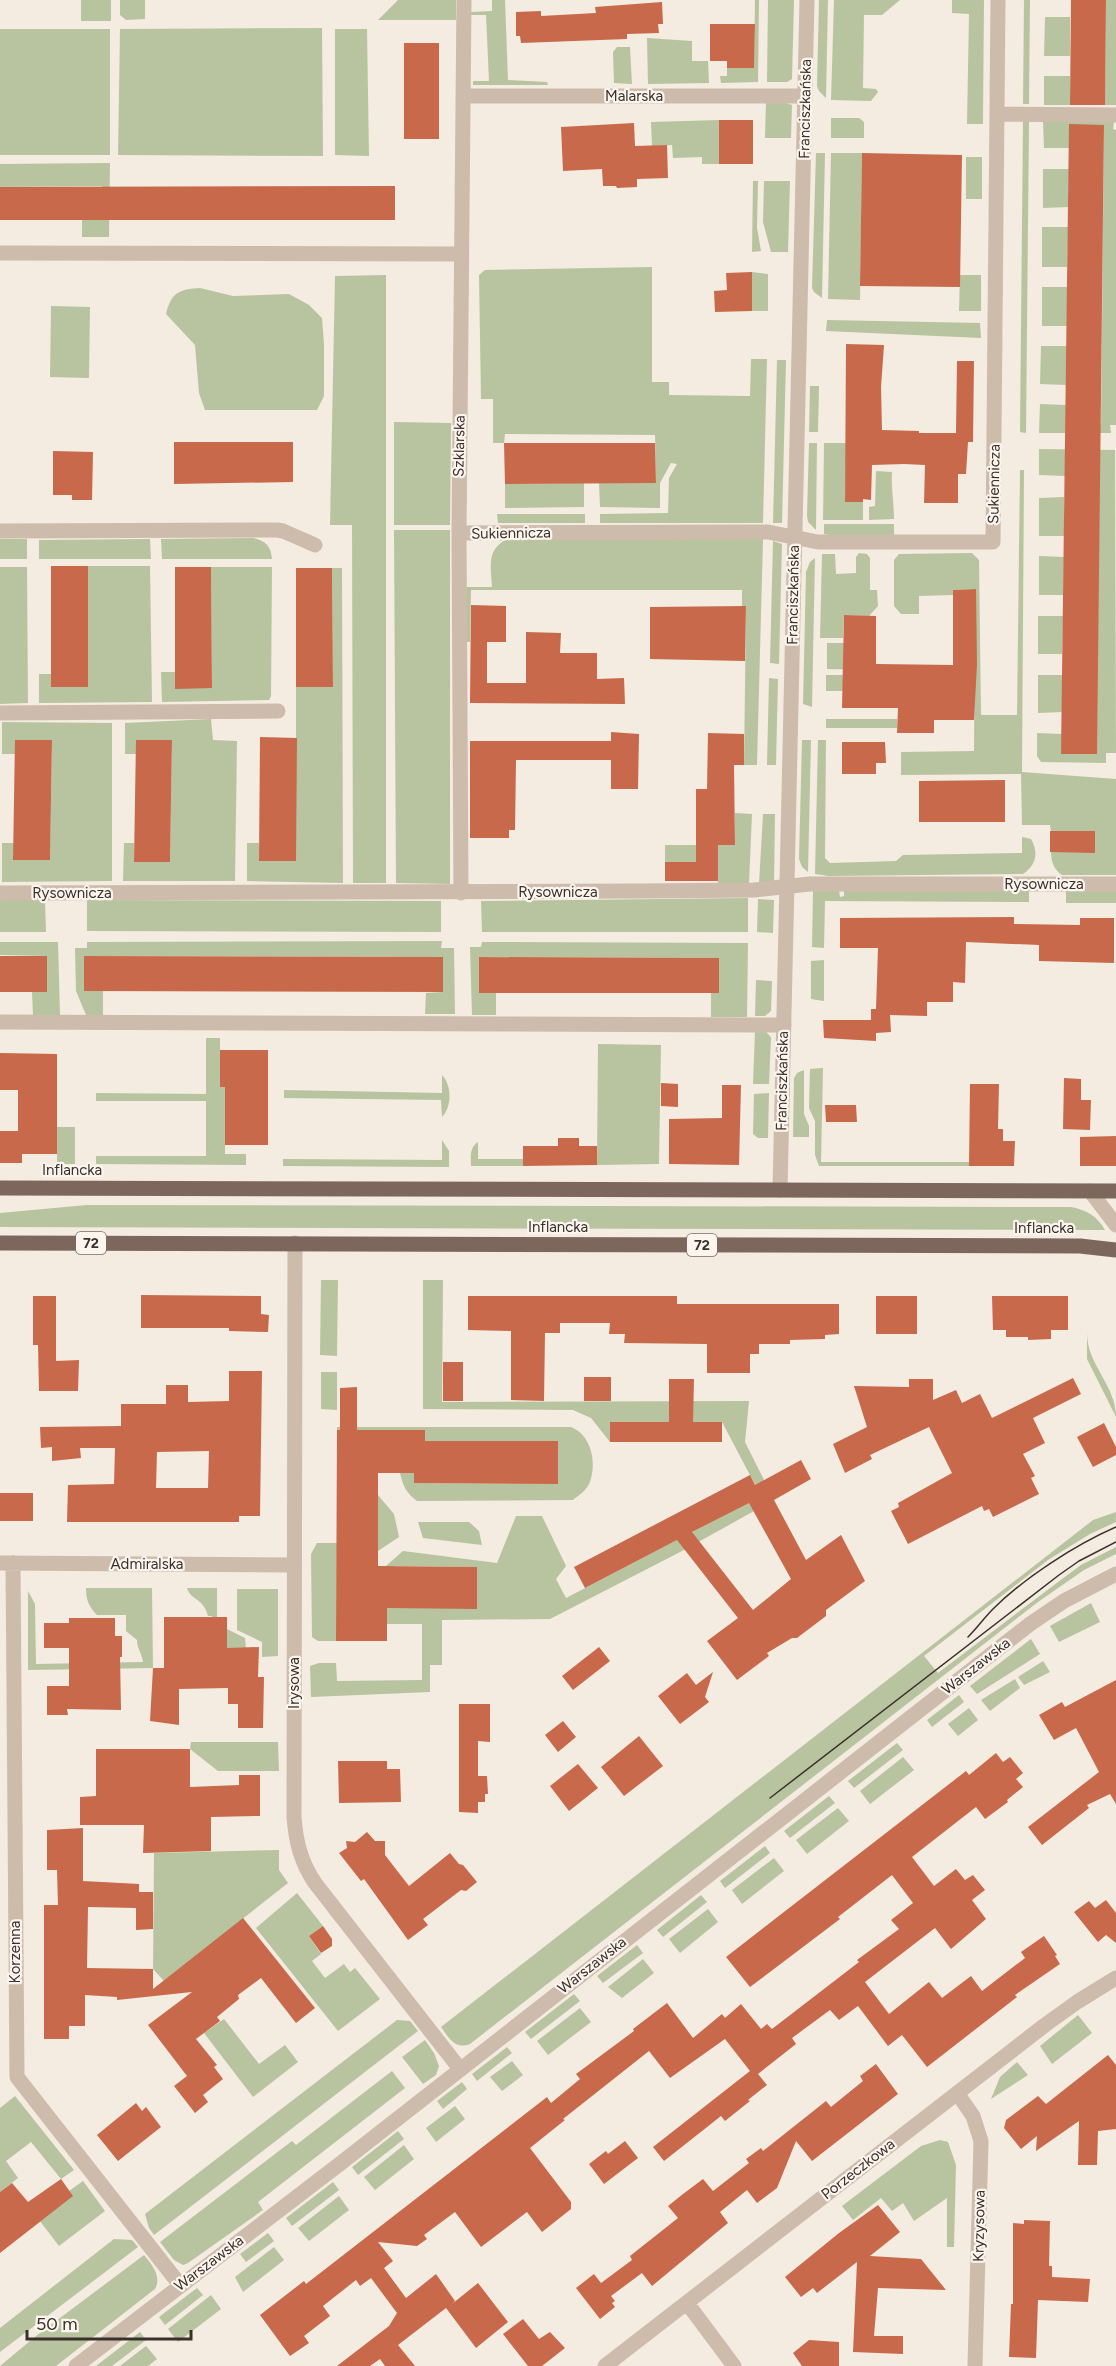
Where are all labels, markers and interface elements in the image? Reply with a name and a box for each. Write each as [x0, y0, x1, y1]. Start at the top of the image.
street label: Franciszkańska [795, 59, 815, 159]
street label: Malarska [605, 87, 663, 105]
street label: Szklarska [449, 415, 469, 477]
street label: Sukiennicza [984, 444, 1004, 524]
street label: Sukiennicza [471, 523, 551, 543]
street label: Franciszkańska [783, 545, 803, 645]
street label: Rysownicza [1004, 875, 1084, 893]
street label: Rysownicza [518, 883, 598, 901]
street label: Rysownicza [32, 884, 112, 902]
street label: Franciszkańska [772, 1031, 792, 1131]
street label: Inflancka [42, 1161, 102, 1179]
street label: Inflancka [528, 1218, 588, 1236]
street label: Inflancka [1014, 1219, 1074, 1237]
road number: 72 [76, 1232, 106, 1254]
road number: 72 [687, 1234, 717, 1256]
street label: Admiralska [111, 1555, 183, 1573]
street label: Warszawska [938, 1634, 1014, 1698]
street label: Irysowa [285, 1657, 303, 1709]
street label: Korzenna [6, 1921, 24, 1983]
street label: Warszawska [554, 1933, 630, 1997]
street label: Porzeczkowa [818, 2135, 898, 2203]
street label: Kryzysowa [969, 2190, 989, 2262]
street label: Warszawska [171, 2231, 247, 2295]
scale bar [27, 2303, 190, 2341]
text: 50 m [36, 2313, 78, 2335]

